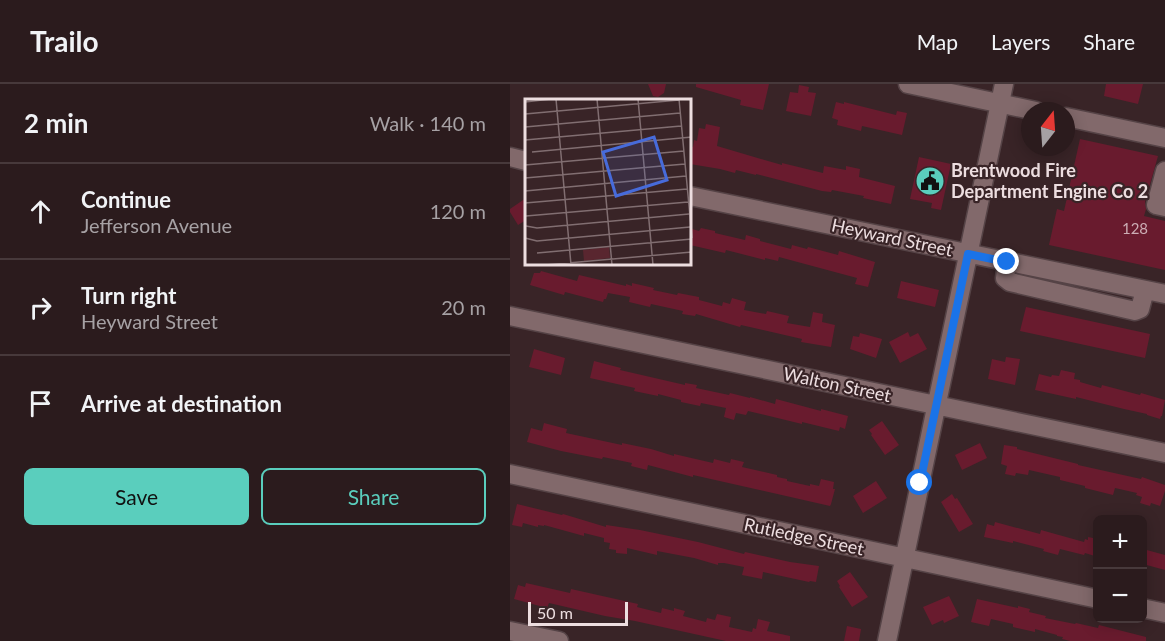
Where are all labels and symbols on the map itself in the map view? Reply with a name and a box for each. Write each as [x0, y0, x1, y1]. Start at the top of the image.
inset map [525, 99, 692, 266]
north arrow [1021, 102, 1075, 156]
place label: Brentwood Fire Department Engine Co 2 [951, 159, 1148, 202]
public building icon: Brentwood Fire Department Engine Co 2 [914, 165, 946, 197]
street label: Heyward Street [830, 213, 955, 261]
house number: 128 [1122, 219, 1148, 237]
route end [993, 248, 1019, 274]
street label: Walton Street [781, 362, 894, 406]
route start [906, 469, 932, 495]
street label: Rutledge Street [742, 513, 867, 560]
scale bar [528, 599, 628, 626]

